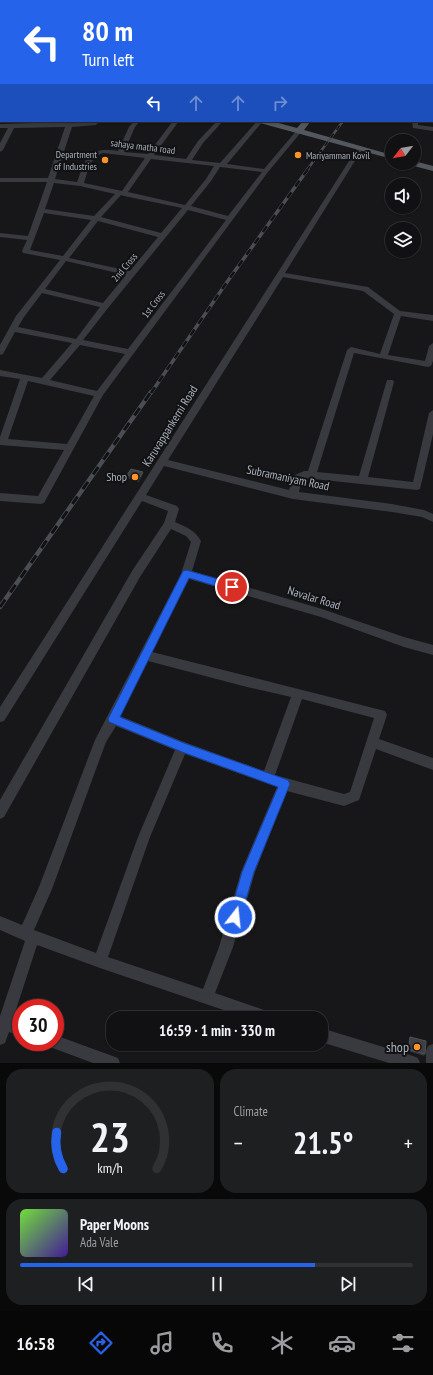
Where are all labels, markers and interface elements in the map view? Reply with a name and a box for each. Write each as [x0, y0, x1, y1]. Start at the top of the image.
text: 80 m [82, 12, 133, 49]
icon: left [16, 16, 68, 68]
text: Turn left [82, 48, 134, 71]
icon: left [143, 92, 165, 114]
icon: ahead [185, 92, 207, 114]
icon: ahead [227, 92, 249, 114]
icon: right [269, 92, 291, 114]
north arrow [385, 134, 421, 170]
map controls [385, 134, 421, 258]
street label: sahaya matha road [110, 136, 176, 157]
place label: Department of Industries [54, 148, 98, 173]
place label: Mariyamman Kovil [306, 149, 370, 162]
marker: Mariyamman Kovil [293, 150, 303, 160]
marker: Department of Industries [100, 155, 110, 165]
button: sound [385, 178, 421, 214]
button: layers [385, 222, 421, 258]
street label: 2nd Cross [109, 250, 141, 284]
street label: 1st Cross [139, 288, 168, 321]
street label: Karuvappankerni Road [139, 382, 200, 469]
street label: Subramaniyam Road [245, 461, 331, 494]
place label: Shop [106, 469, 127, 484]
marker: Shop [130, 472, 140, 482]
pin [215, 570, 249, 604]
icon: arrive [221, 576, 243, 598]
street label: Navalar Road [286, 582, 342, 613]
position arrow [214, 896, 256, 938]
speed limit sign: 30 [12, 999, 64, 1051]
text: 16:59 · 1 min · 330 m [159, 1021, 275, 1040]
place label: shop [386, 1038, 409, 1056]
marker: shop [412, 1042, 422, 1052]
text: Climate [234, 1103, 268, 1120]
text: 23 [90, 1110, 130, 1163]
text: 21.5° [293, 1123, 353, 1162]
text: − [234, 1129, 243, 1157]
text: + [404, 1129, 413, 1157]
text: km/h [97, 1158, 122, 1177]
text: Paper Moons [80, 1215, 149, 1234]
text: Ada Vale [80, 1234, 119, 1251]
icon: previous [75, 1273, 97, 1295]
icon: pause [206, 1273, 228, 1295]
icon: next [337, 1273, 359, 1295]
icon: directions [87, 1329, 115, 1357]
icon: music [148, 1329, 176, 1357]
icon: phone [208, 1329, 236, 1357]
icon: climate [268, 1329, 296, 1357]
icon: car [328, 1329, 356, 1357]
icon: filters [389, 1329, 417, 1357]
text: 16:58 [16, 1332, 55, 1355]

